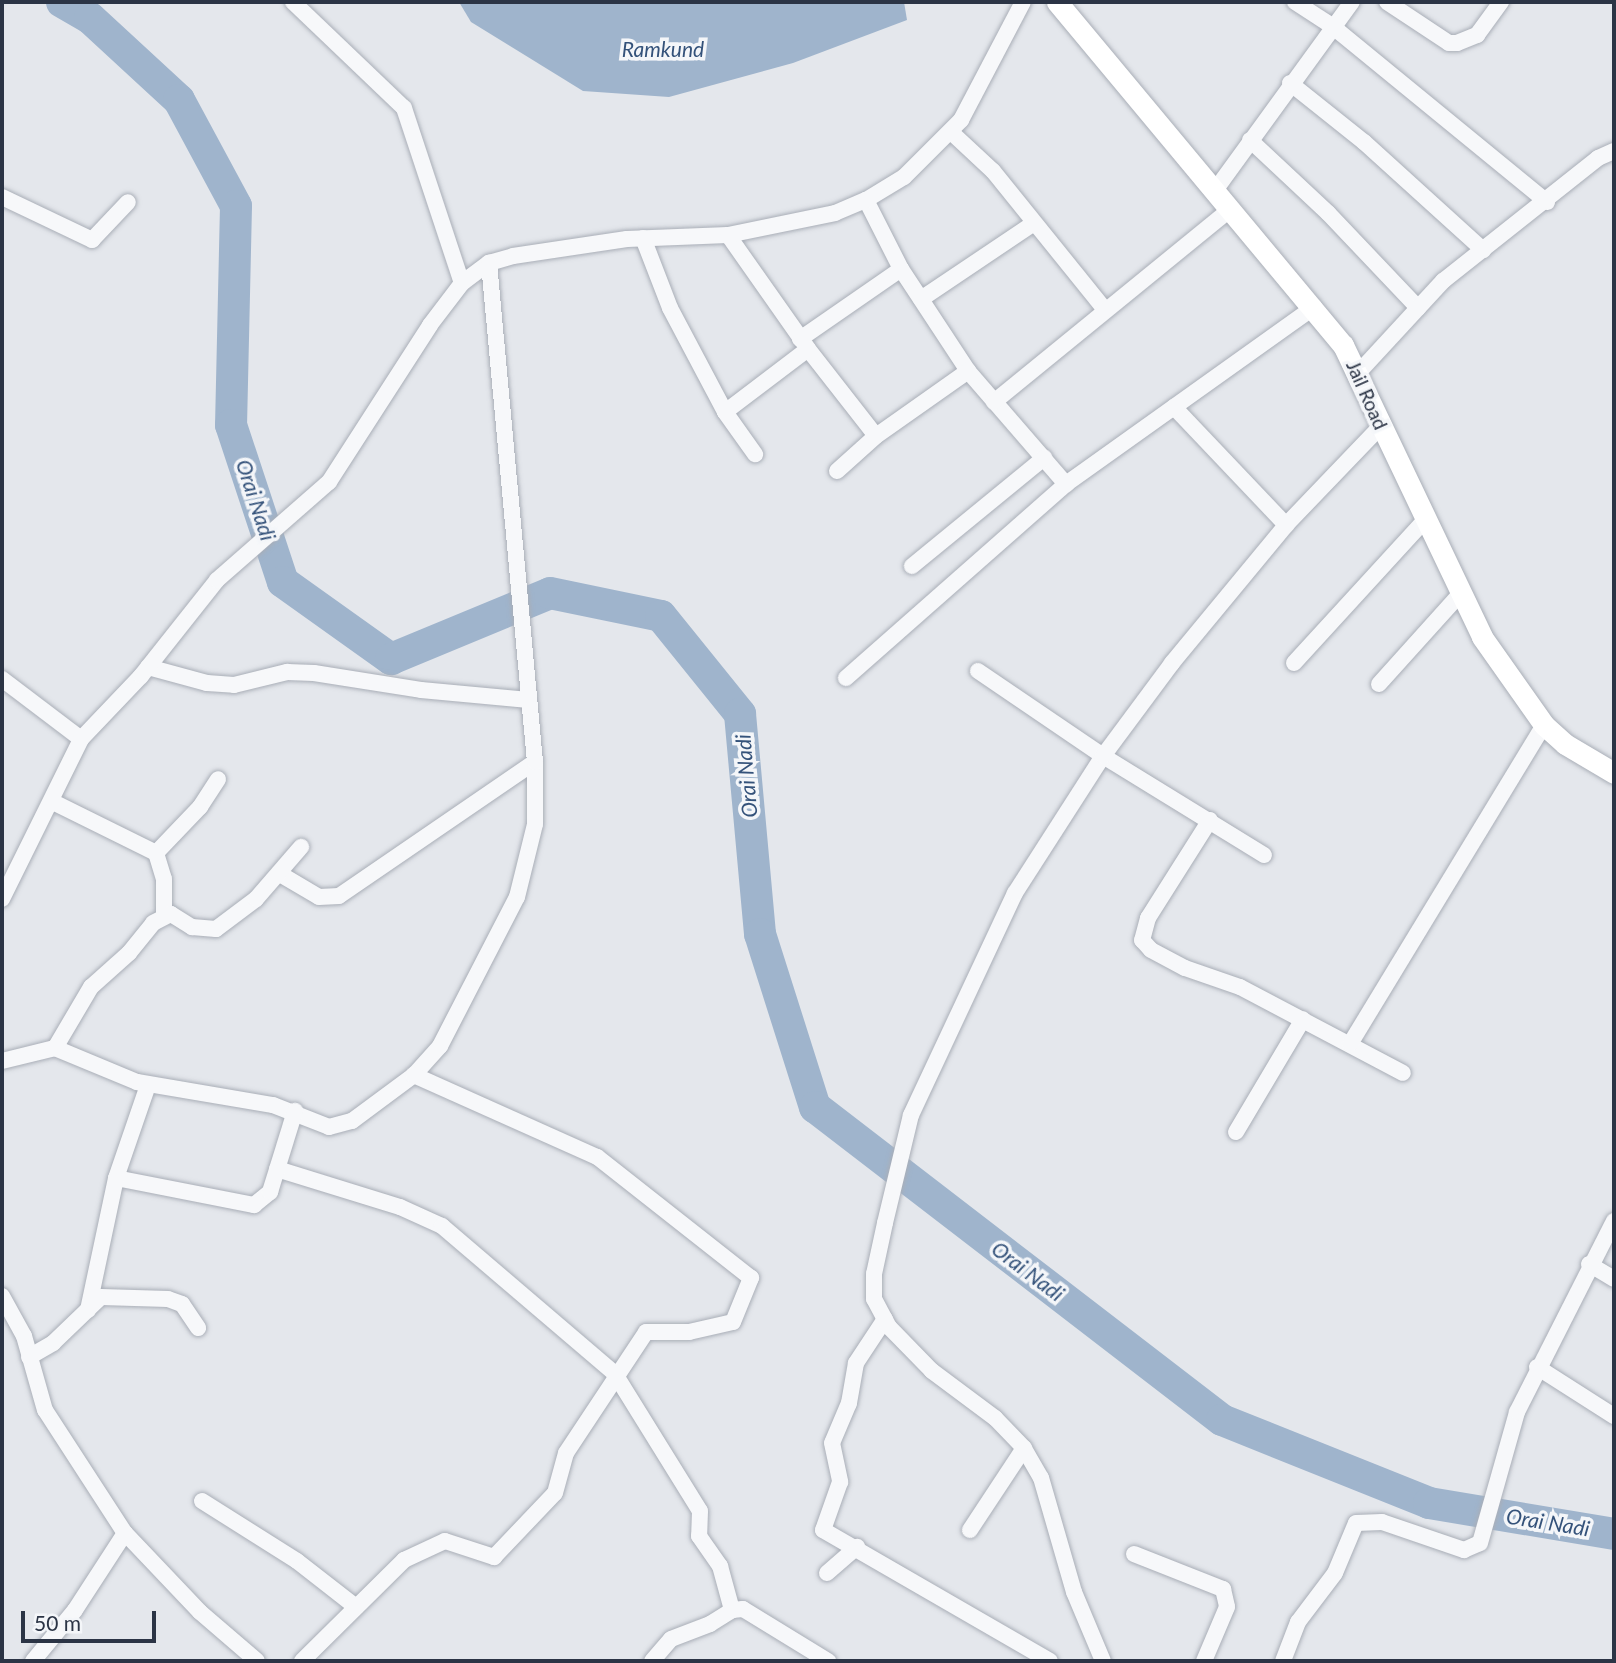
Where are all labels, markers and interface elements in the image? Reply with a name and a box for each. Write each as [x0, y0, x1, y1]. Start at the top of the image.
water label: Ramkund [622, 36, 704, 62]
street label: Jail Road [1342, 357, 1392, 433]
water label: Orai Nadi [231, 456, 281, 544]
water label: Orai Nadi [730, 733, 762, 819]
water label: Orai Nadi [987, 1236, 1069, 1306]
water label: Orai Nadi [1505, 1503, 1591, 1541]
scale bar [24, 1596, 159, 1640]
text: 50 m [34, 1610, 81, 1635]

